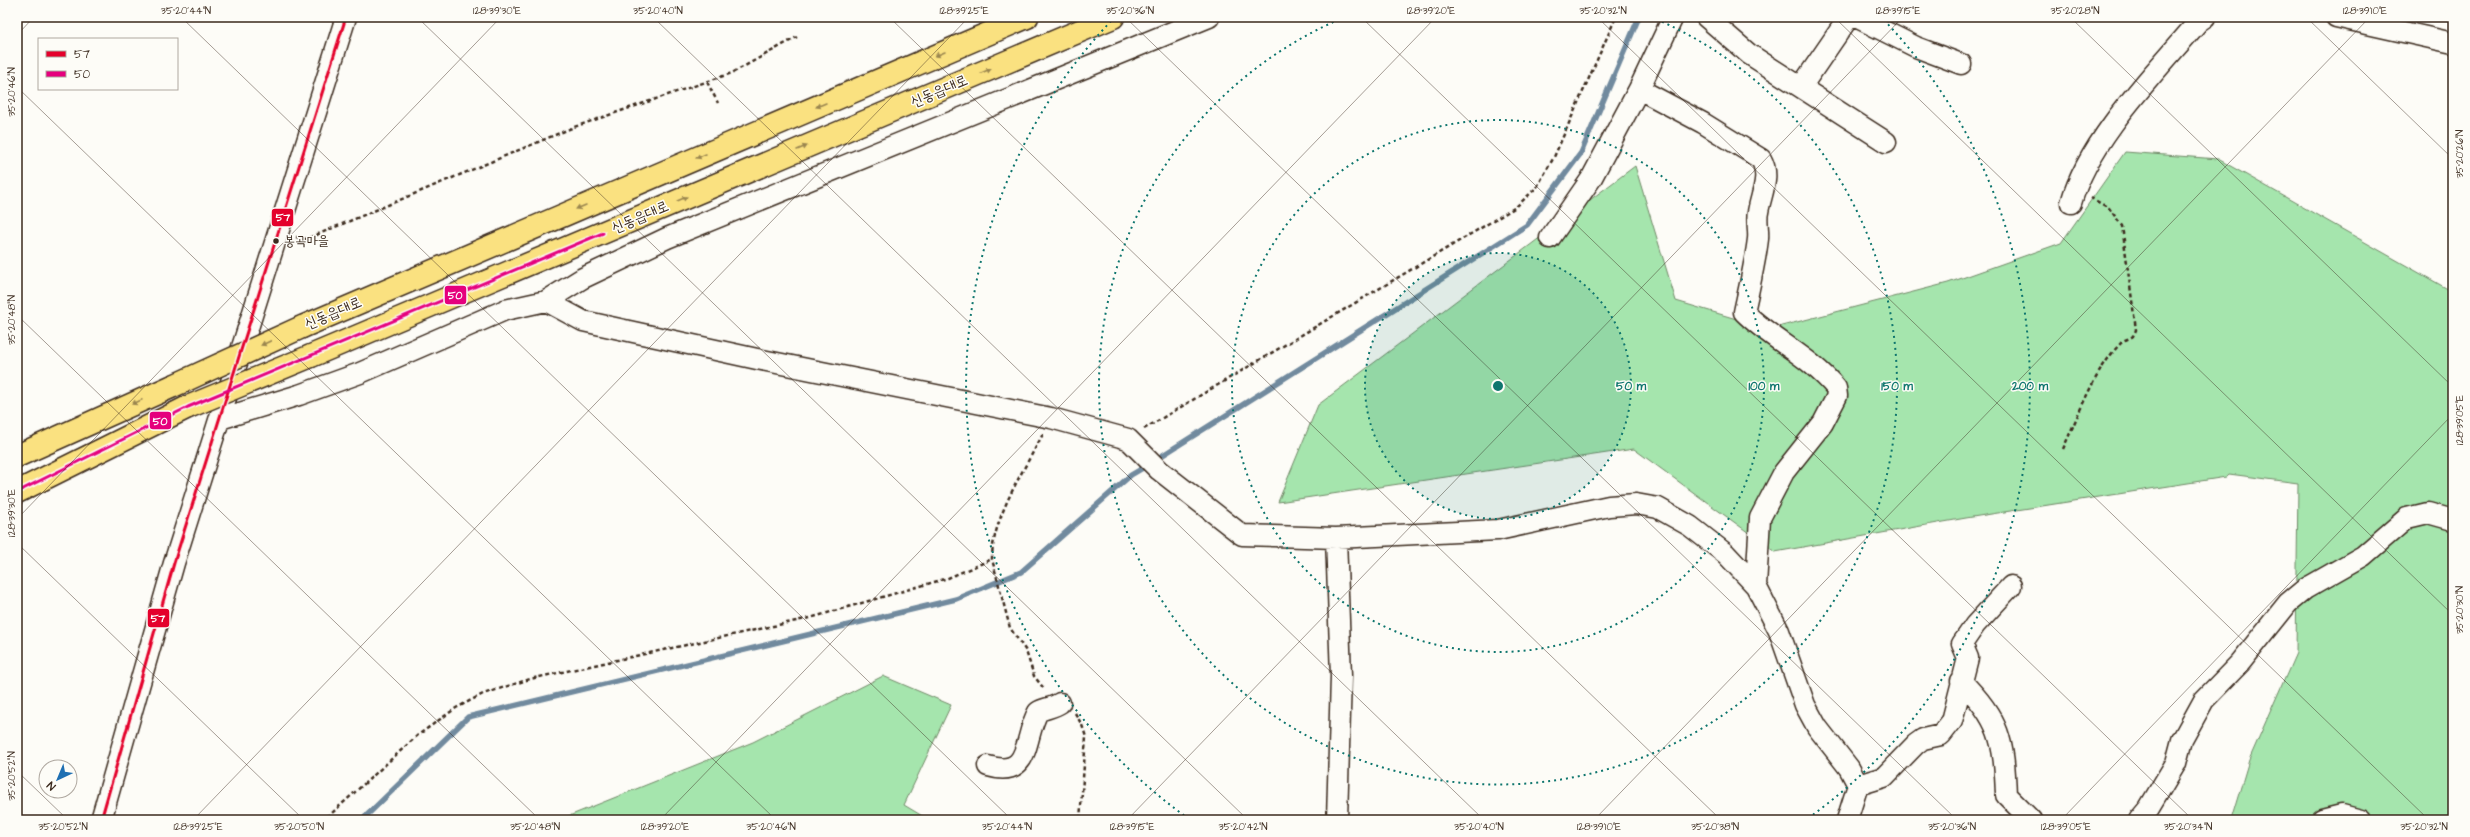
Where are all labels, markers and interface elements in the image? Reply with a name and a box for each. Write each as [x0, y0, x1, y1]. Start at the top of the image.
text: 35°20'44"N [161, 4, 211, 18]
text: 128°39'30"E [473, 4, 521, 18]
text: 35°20'40"N [633, 4, 683, 18]
text: 128°39'25"E [939, 4, 989, 18]
text: 35°20'36"N [1106, 4, 1154, 18]
text: 128°39'20"E [1407, 4, 1455, 18]
text: 35°20'32"N [1579, 4, 1627, 18]
text: 128°39'15"E [1876, 4, 1920, 18]
text: 35°20'28"N [2051, 4, 2099, 18]
text: 128°39'10"E [2343, 4, 2387, 18]
legend [38, 38, 178, 90]
text: 57 [74, 46, 90, 63]
one-way arrow [934, 52, 946, 58]
text: 50 [74, 66, 90, 83]
text: 35°20'46"N [5, 67, 19, 117]
one-way arrow [981, 67, 993, 73]
street label: 신동읍대로 [907, 70, 971, 112]
one-way arrow [814, 103, 826, 109]
text: 35°20'26"N [2453, 130, 2467, 178]
one-way arrow [797, 145, 809, 151]
one-way arrow [695, 153, 707, 160]
street label: 신동읍대로 [608, 196, 672, 238]
one-way arrow [677, 196, 688, 202]
one-way arrow [575, 205, 587, 211]
line badge: 57 [271, 208, 294, 227]
text: 57 [276, 210, 291, 225]
place label: 봉곡마을 [284, 231, 329, 251]
marker: 봉곡마을 [271, 236, 281, 246]
line badge: 50 [444, 285, 467, 305]
text: 50 [448, 288, 462, 303]
street label: 신동읍대로 [301, 292, 365, 334]
text: 35°20'48"N [5, 295, 19, 345]
one-way arrow [261, 340, 272, 346]
text: 50 m [1616, 378, 1647, 395]
text: 100 m [1749, 378, 1780, 395]
text: 150 m [1881, 378, 1914, 395]
text: 200 m [2011, 378, 2049, 395]
centre of rings [1491, 379, 1505, 393]
text: 128°39'05"E [2453, 395, 2467, 445]
one-way arrow [132, 399, 143, 405]
line badge: 50 [149, 411, 172, 430]
text: 50 [153, 414, 167, 429]
text: 128°39'30"E [5, 489, 19, 537]
text: 35°20'30"N [2453, 586, 2467, 634]
line badge: 57 [147, 608, 170, 628]
text: 57 [151, 611, 166, 626]
text: 35°20'52"N [5, 751, 19, 801]
north arrow [38, 759, 78, 799]
text: N [44, 778, 59, 794]
text: 35°20'52"N [38, 820, 88, 834]
text: 128°39'25"E [173, 820, 223, 834]
text: 35°20'50"N [274, 820, 324, 834]
text: 35°20'48"N [510, 820, 560, 834]
text: 128°39'20"E [641, 820, 689, 834]
text: 35°20'46"N [746, 820, 796, 834]
text: 35°20'44"N [982, 820, 1032, 834]
text: 128°39'15"E [1110, 820, 1154, 834]
text: 35°20'42"N [1218, 820, 1268, 834]
text: 35°20'40"N [1454, 820, 1504, 834]
text: 128°39'10"E [1577, 820, 1621, 834]
text: 35°20'38"N [1691, 820, 1739, 834]
text: 35°20'36"N [1928, 820, 1976, 834]
text: 128°39'05"E [2041, 820, 2091, 834]
text: 35°20'34"N [2164, 820, 2212, 834]
text: 35°20'32"N [2400, 820, 2448, 834]

